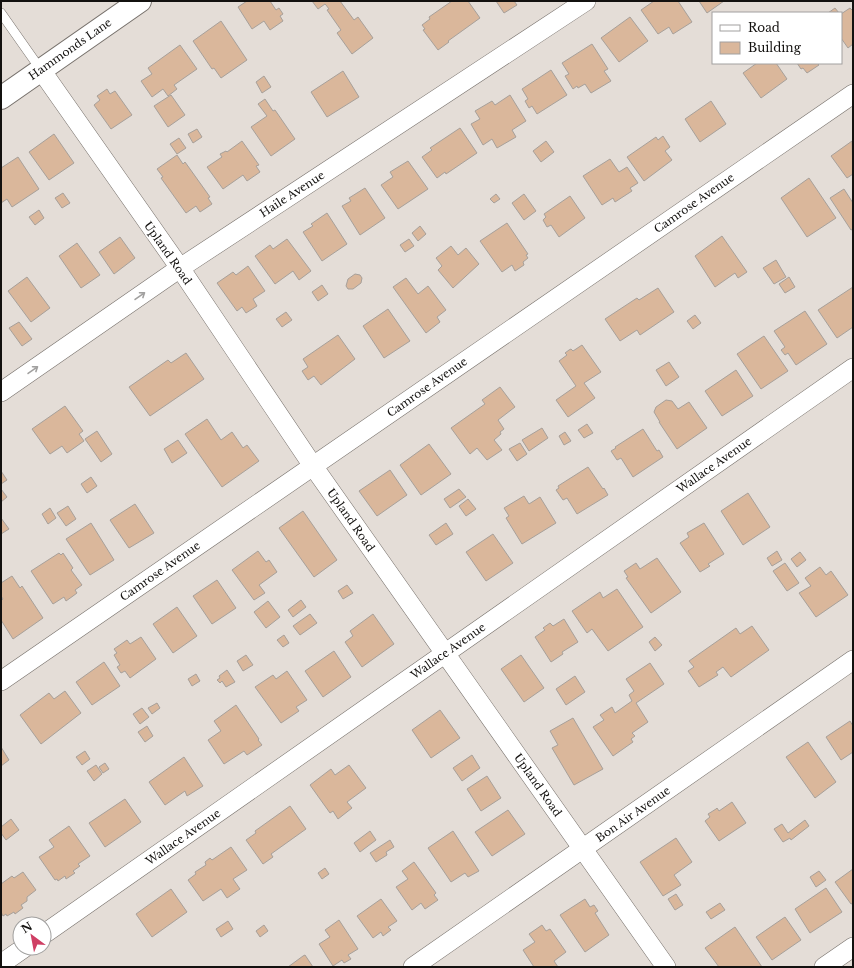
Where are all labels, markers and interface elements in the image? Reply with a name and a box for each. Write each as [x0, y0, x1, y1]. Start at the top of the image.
legend [712, 12, 842, 64]
street label: Hammonds Lane [26, 15, 114, 83]
text: Road [748, 20, 780, 35]
text: Building [748, 40, 802, 55]
street label: Haile Avenue [257, 168, 327, 220]
street label: Camrose Avenue [651, 170, 737, 236]
street label: Upland Road [141, 219, 195, 288]
one-way arrow [134, 292, 145, 300]
street label: Camrose Avenue [384, 354, 470, 420]
one-way arrow [27, 366, 38, 374]
street label: Wallace Avenue [673, 434, 754, 497]
street label: Upland Road [324, 486, 378, 555]
street label: Camrose Avenue [117, 538, 203, 604]
street label: Wallace Avenue [407, 620, 488, 683]
street label: Upland Road [511, 751, 565, 820]
street label: Bon Air Avenue [593, 783, 673, 845]
street label: Wallace Avenue [142, 806, 223, 869]
north arrow [12, 916, 52, 956]
text: N [19, 918, 35, 936]

